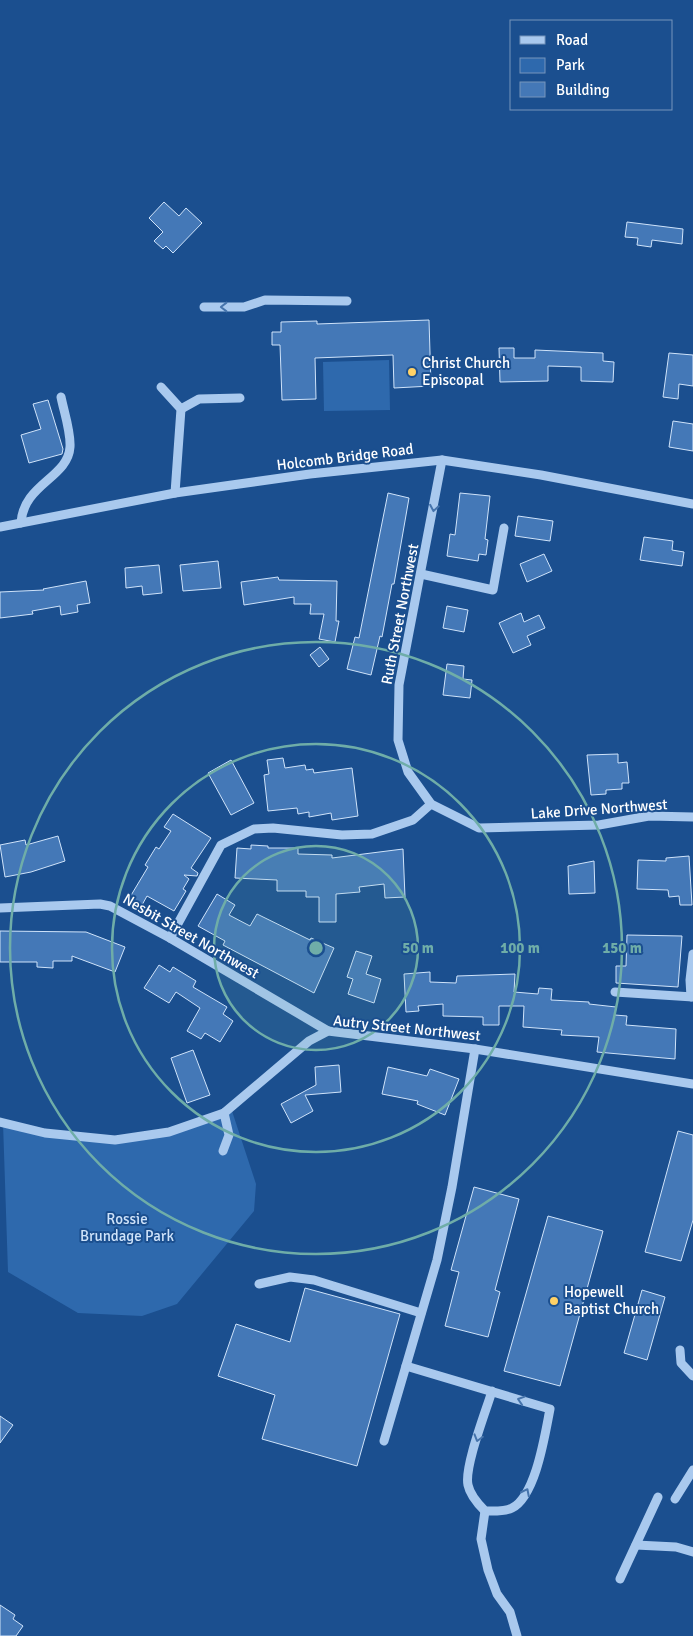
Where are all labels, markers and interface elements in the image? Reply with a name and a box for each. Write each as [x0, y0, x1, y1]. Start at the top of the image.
legend [510, 20, 673, 110]
text: Road [556, 31, 588, 49]
text: Park [556, 56, 585, 74]
text: Building [556, 81, 610, 99]
one-way arrow [220, 302, 228, 312]
place label: Christ Church Episcopal [422, 354, 510, 389]
marker: Christ Church Episcopal [406, 366, 418, 378]
street label: Holcomb Bridge Road [276, 440, 414, 474]
one-way arrow [429, 503, 439, 512]
street label: Ruth Street Northwest [378, 542, 422, 686]
street label: Lake Drive Northwest [530, 795, 668, 823]
street label: Nesbit Street Northwest [120, 890, 262, 982]
centre of rings [307, 939, 325, 957]
text: 50 m [402, 939, 434, 957]
text: 100 m [500, 939, 540, 957]
text: 150 m [602, 939, 642, 957]
street label: Autry Street Northwest [332, 1011, 482, 1045]
park label: Rossie Brundage Park [80, 1210, 174, 1245]
place label: Hopewell Baptist Church [564, 1283, 659, 1318]
marker: Hopewell Baptist Church [548, 1295, 560, 1307]
one-way arrow [517, 1396, 526, 1406]
one-way arrow [473, 1433, 483, 1441]
one-way arrow [520, 1489, 530, 1498]

